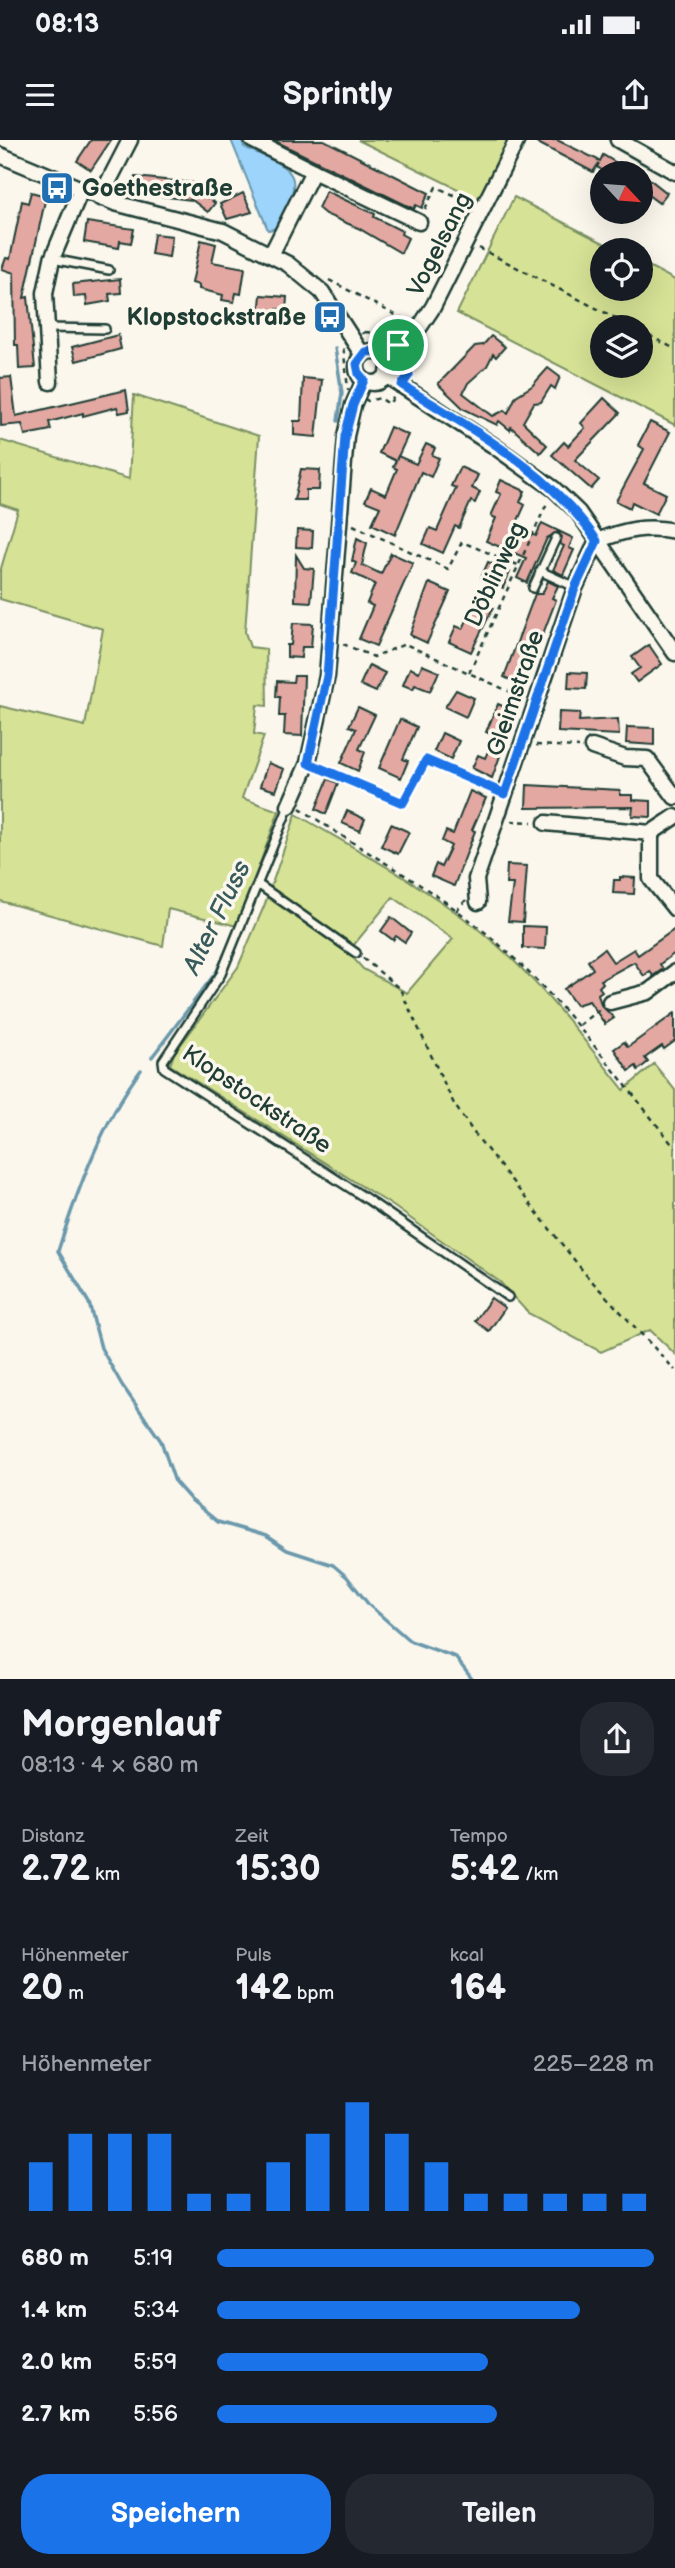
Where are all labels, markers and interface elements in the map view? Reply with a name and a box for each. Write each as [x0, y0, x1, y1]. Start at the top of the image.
text: 08:13 [35, 9, 99, 40]
text: Sprintly [283, 75, 392, 114]
icon: menu [21, 76, 59, 114]
icon: share [616, 76, 654, 114]
north arrow [590, 161, 653, 224]
map controls [590, 161, 653, 378]
bus stop icon: Goethestraße [38, 169, 76, 207]
place label: Goethestraße [82, 174, 233, 203]
street label: Vogelsang [401, 187, 478, 301]
button: locate [590, 238, 653, 301]
bus stop icon: Klopstockstraße [311, 298, 349, 336]
place label: Klopstockstraße [127, 303, 306, 332]
pin [368, 315, 428, 375]
button: layers [590, 315, 653, 378]
icon: arrive [379, 326, 417, 364]
street label: Döblinweg [459, 517, 532, 631]
street label: Gleimstraße [480, 626, 551, 760]
water label: Alter Fluss [176, 856, 258, 981]
street label: Klopstockstraße [177, 1039, 337, 1160]
text: Morgenlauf [21, 1702, 221, 1747]
button: share [580, 1702, 654, 1776]
text: 08:13 · 4 × 680 m [21, 1751, 199, 1779]
text: Distanz [21, 1825, 85, 1848]
text: Zeit [235, 1825, 269, 1848]
text: Tempo [450, 1825, 508, 1848]
text: 2.72 [21, 1848, 90, 1891]
text: 15:30 [235, 1848, 321, 1891]
text: 5:42 [450, 1848, 520, 1891]
text: km [90, 1863, 120, 1886]
text: /km [520, 1863, 559, 1886]
text: Höhenmeter [21, 1944, 128, 1967]
text: Puls [235, 1944, 272, 1967]
text: kcal [450, 1944, 484, 1967]
text: 20 [21, 1967, 63, 2010]
text: 142 [235, 1967, 292, 2010]
text: 164 [450, 1967, 506, 2010]
text: m [63, 1982, 84, 2005]
text: bpm [292, 1982, 334, 2005]
text: Höhenmeter [21, 2050, 151, 2078]
text: 225–228 m [533, 2050, 654, 2078]
text: 680 m [21, 2244, 89, 2272]
text: 5:19 [133, 2244, 173, 2272]
text: 1.4 km [21, 2296, 87, 2324]
text: 5:34 [133, 2296, 179, 2324]
text: 2.0 km [21, 2348, 92, 2376]
text: 5:59 [133, 2348, 177, 2376]
text: 2.7 km [21, 2400, 90, 2428]
text: 5:56 [133, 2400, 178, 2428]
button: Speichern [21, 2474, 331, 2554]
button: Teilen [345, 2474, 654, 2554]

